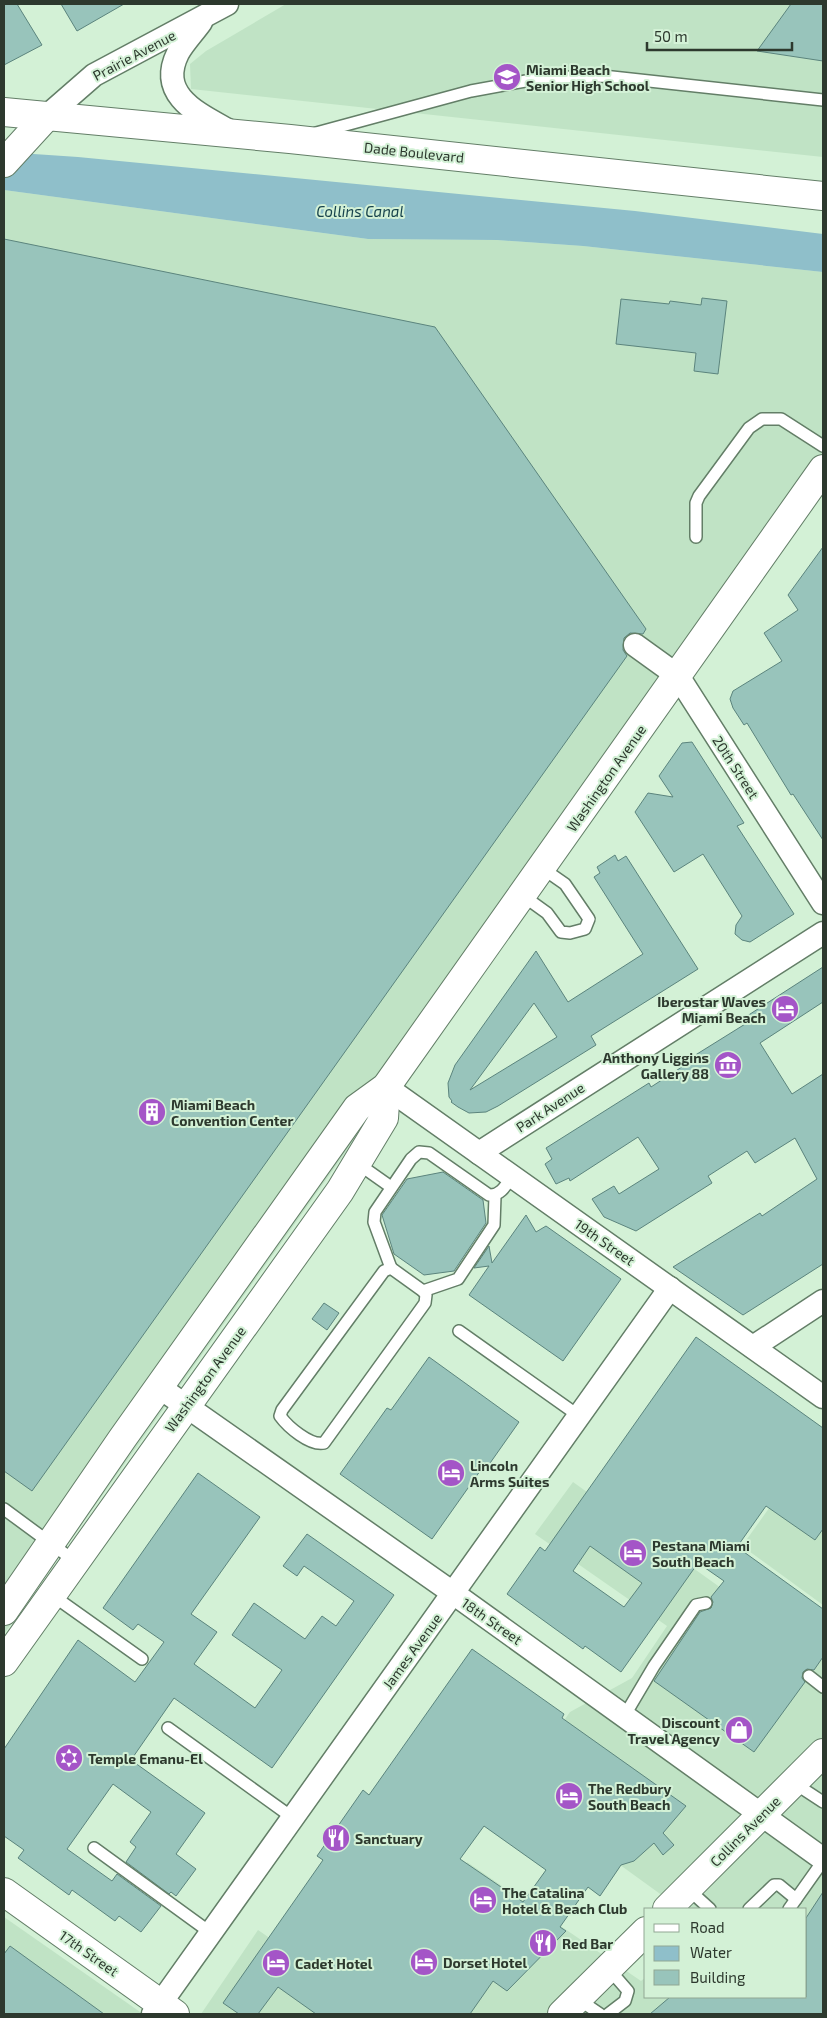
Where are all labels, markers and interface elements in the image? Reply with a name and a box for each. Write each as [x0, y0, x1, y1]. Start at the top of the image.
scale bar [647, 20, 792, 52]
street label: Prairie Avenue [90, 26, 178, 84]
text: 50 m [654, 27, 688, 45]
place label: Miami Beach Senior High School [526, 61, 650, 94]
school or university icon: Miami Beach Senior High School [492, 62, 522, 92]
street label: Dade Boulevard [363, 138, 465, 166]
water label: Collins Canal [316, 202, 404, 220]
street label: Washington Avenue [563, 721, 649, 835]
street label: 20th Street [709, 732, 763, 802]
place label: Iberostar Waves Miami Beach [657, 993, 766, 1026]
hotel icon: Iberostar Waves Miami Beach [770, 994, 800, 1024]
place label: Anthony Liggins Gallery 88 [603, 1049, 709, 1082]
museum icon: Anthony Liggins Gallery 88 [713, 1050, 743, 1080]
street label: Park Avenue [513, 1079, 587, 1135]
place label: Miami Beach Convention Center [171, 1096, 293, 1129]
building icon: Miami Beach Convention Center [137, 1097, 167, 1127]
street label: 19th Street [572, 1215, 638, 1269]
street label: Washington Avenue [161, 1323, 249, 1435]
place label: Lincoln Arms Suites [470, 1457, 549, 1490]
hotel icon: Lincoln Arms Suites [436, 1458, 466, 1488]
place label: Pestana Miami South Beach [652, 1537, 750, 1570]
hotel icon: Pestana Miami South Beach [618, 1538, 648, 1568]
street label: 18th Street [459, 1594, 525, 1648]
street label: James Avenue [379, 1610, 445, 1692]
place label: Discount Travel Agency [628, 1714, 720, 1747]
shop icon: Discount Travel Agency [724, 1715, 754, 1745]
synagogue icon: Temple Emanu-El [54, 1743, 84, 1773]
place label: Temple Emanu-El [88, 1750, 203, 1767]
place label: The Redbury South Beach [588, 1780, 672, 1813]
hotel icon: The Redbury South Beach [554, 1781, 584, 1811]
street label: Collins Avenue [706, 1792, 784, 1870]
restaurant icon: Sanctuary [321, 1823, 351, 1853]
place label: Sanctuary [355, 1830, 423, 1847]
place label: The Catalina Hotel & Beach Club [502, 1884, 627, 1917]
hotel icon: The Catalina Hotel & Beach Club [468, 1885, 498, 1915]
legend [644, 1908, 807, 1998]
text: Road [690, 1918, 725, 1936]
street label: 17th Street [56, 1926, 122, 1980]
restaurant icon: Red Bar [528, 1928, 558, 1958]
place label: Red Bar [562, 1935, 613, 1952]
text: Water [690, 1943, 732, 1961]
hotel icon: Dorset Hotel [409, 1947, 439, 1977]
hotel icon: Cadet Hotel [261, 1948, 291, 1978]
place label: Dorset Hotel [443, 1954, 527, 1971]
place label: Cadet Hotel [295, 1955, 373, 1972]
text: Building [690, 1968, 746, 1986]

